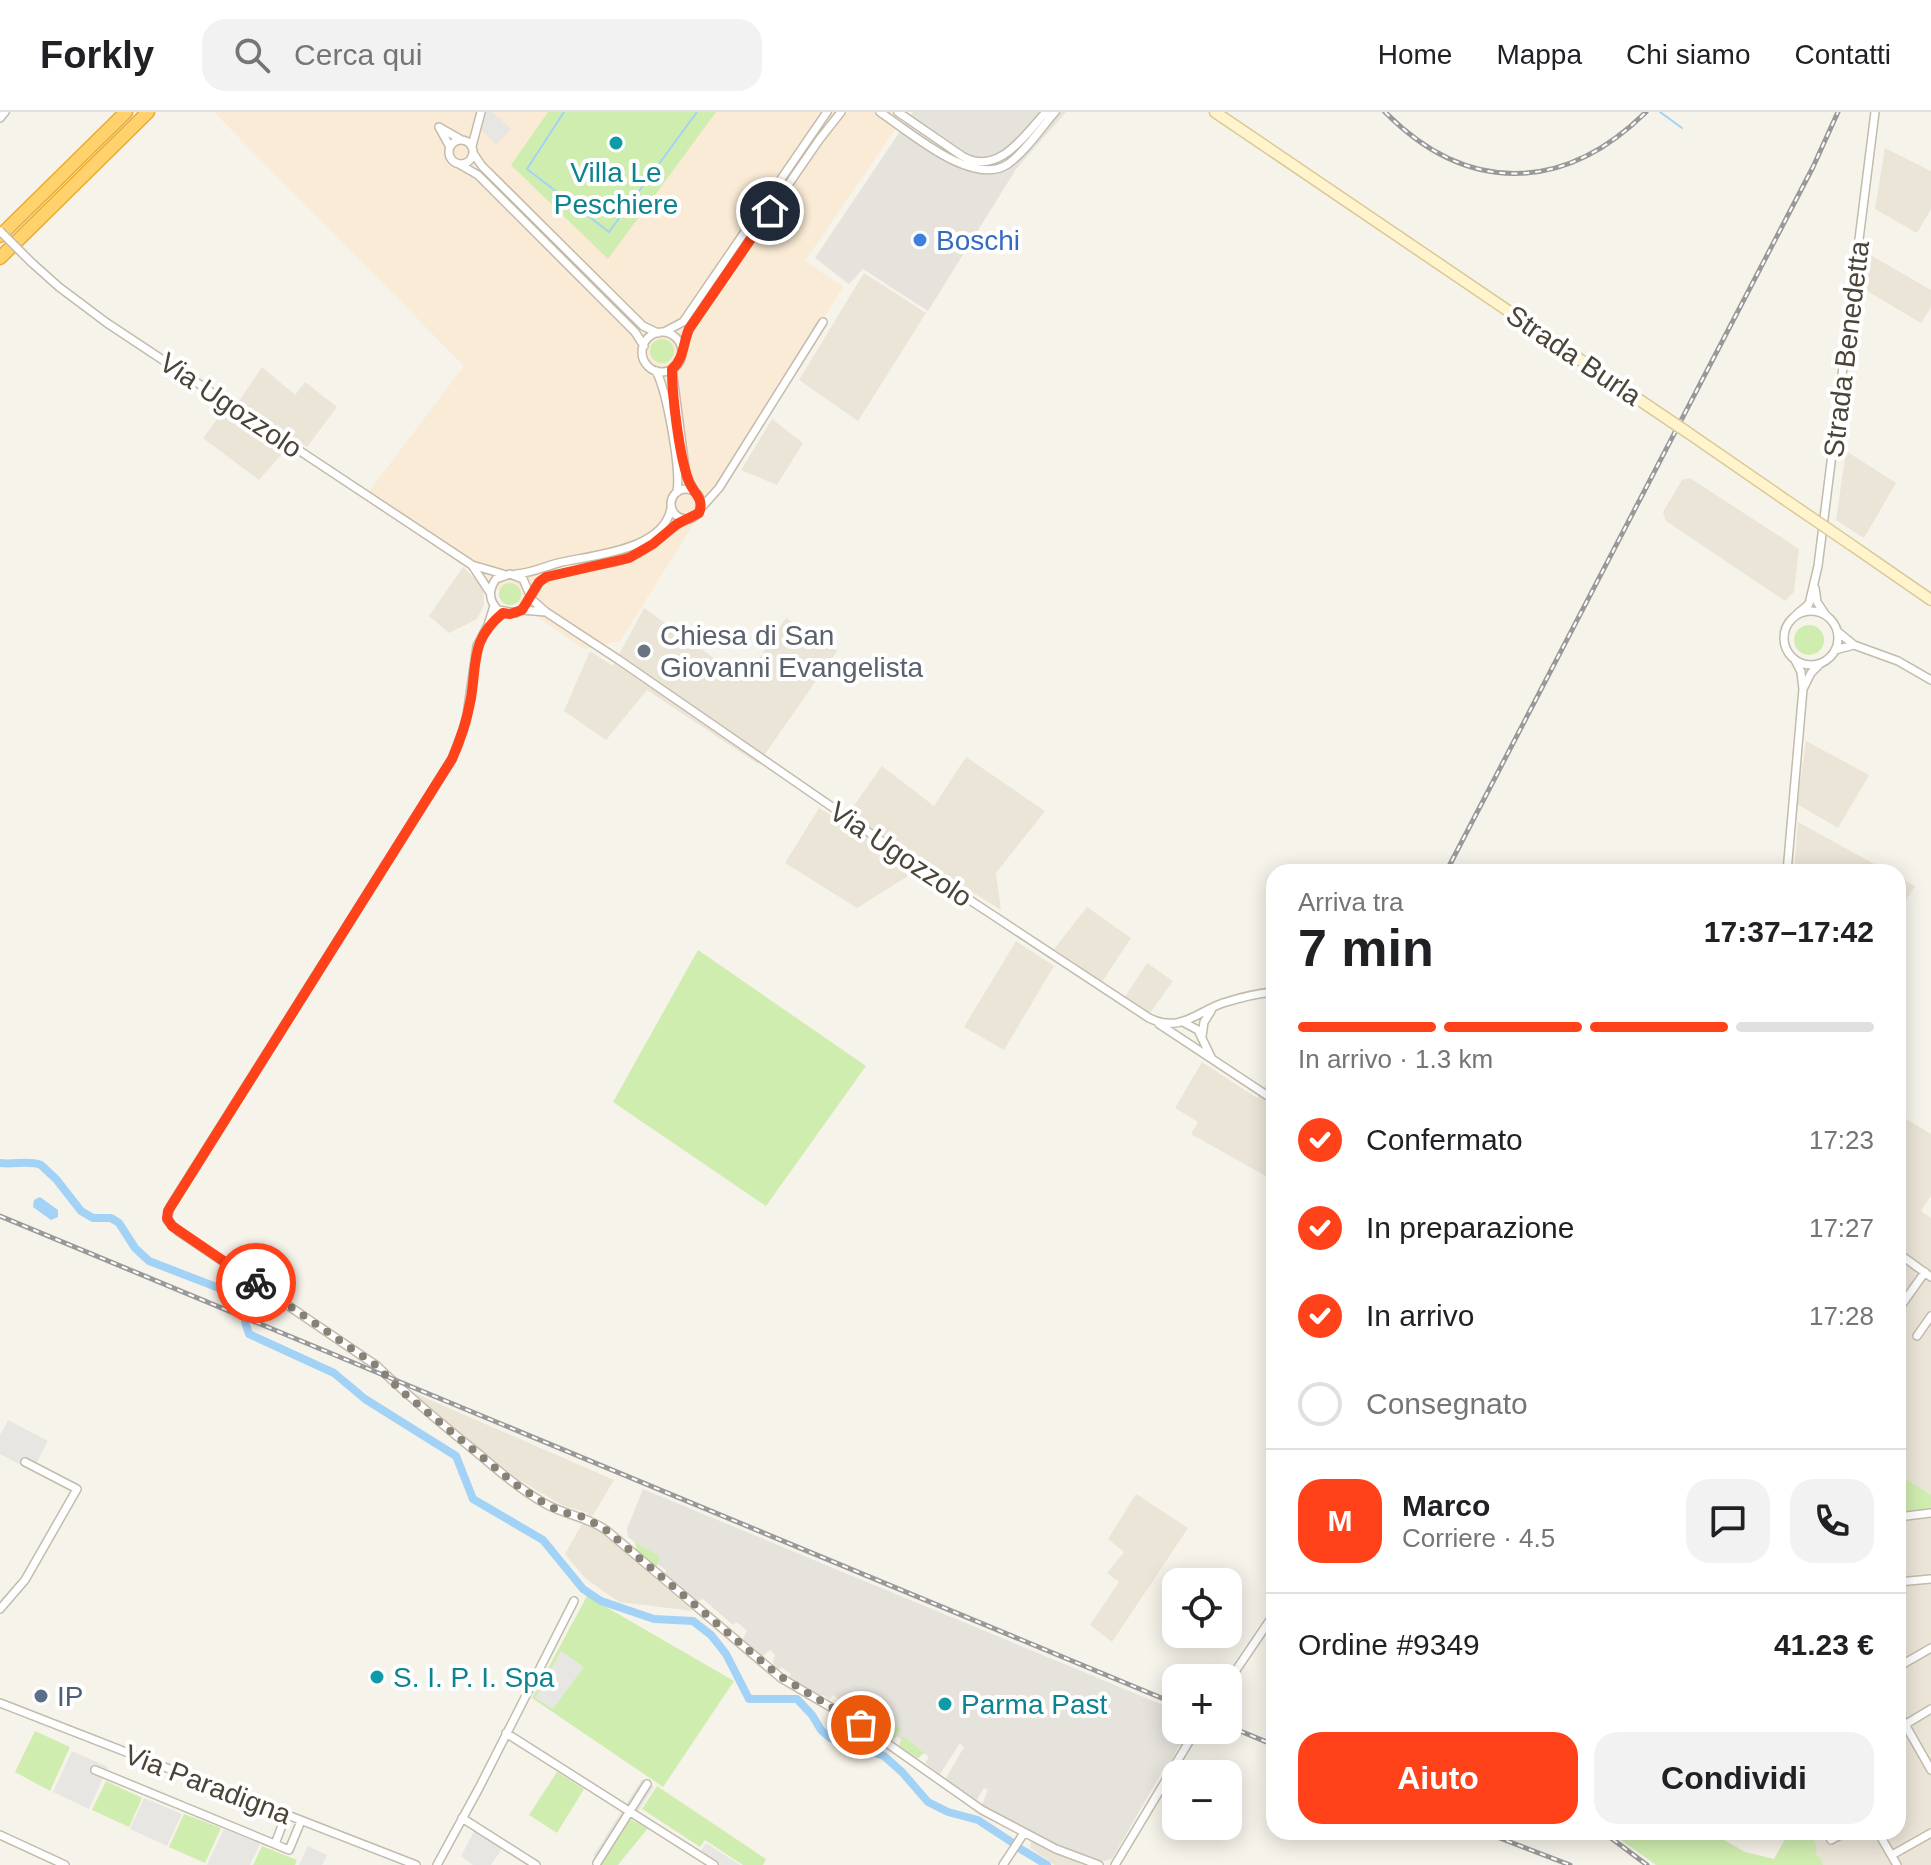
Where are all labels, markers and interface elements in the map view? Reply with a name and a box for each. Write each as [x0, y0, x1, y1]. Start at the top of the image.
search box [202, 19, 762, 91]
icon: search [230, 33, 274, 77]
text: Forkly [40, 34, 154, 76]
text: Cerca qui [294, 38, 422, 71]
text: Home [1378, 39, 1452, 70]
text: Mappa [1496, 39, 1582, 70]
text: Chi siamo [1626, 39, 1751, 70]
text: Contatti [1795, 39, 1891, 70]
marker: Villa Le Peschiere [607, 134, 625, 152]
place label: Villa Le Peschiere [554, 157, 678, 220]
pin [736, 177, 804, 245]
icon: home [748, 189, 792, 233]
place label: Boschi [936, 225, 1020, 256]
marker: Boschi [911, 231, 929, 249]
street label: Strada Benedetta [1818, 239, 1875, 459]
street label: Strada Burla [1501, 299, 1647, 412]
street label: Via Ugozzolo [154, 347, 308, 464]
place label: Chiesa di San Giovanni Evangelista [660, 620, 923, 683]
marker: Chiesa di San Giovanni Evangelista [635, 642, 653, 660]
street label: Via Ugozzolo [824, 796, 978, 913]
text: Arriva tra [1298, 887, 1403, 917]
text: 17:37–17:42 [1704, 915, 1874, 948]
text: 7 min [1298, 919, 1434, 977]
text: In arrivo · 1.3 km [1298, 1044, 1493, 1074]
icon: check [1298, 1118, 1342, 1162]
text: Confermato [1366, 1123, 1523, 1156]
text: 17:23 [1809, 1125, 1874, 1155]
icon: check [1298, 1206, 1342, 1250]
text: In preparazione [1366, 1211, 1574, 1244]
text: 17:27 [1809, 1213, 1874, 1243]
courier [216, 1243, 296, 1323]
icon: bike [234, 1261, 278, 1305]
icon: check [1298, 1294, 1342, 1338]
text: In arrivo [1366, 1299, 1474, 1332]
text: 17:28 [1809, 1301, 1874, 1331]
text: Consegnato [1366, 1387, 1528, 1420]
button: chat [1686, 1479, 1770, 1563]
button: phone [1790, 1479, 1874, 1563]
text: Marco [1402, 1489, 1490, 1522]
text: M [1328, 1504, 1353, 1537]
text: Corriere · 4.5 [1402, 1523, 1555, 1553]
map controls [1162, 1568, 1242, 1840]
button: locate [1162, 1568, 1242, 1648]
text: Ordine #9349 [1298, 1628, 1480, 1661]
text: 41.23 € [1774, 1628, 1874, 1661]
place label: S. I. P. I. Spa [393, 1662, 555, 1693]
button: + [1162, 1664, 1242, 1744]
marker: S. I. P. I. Spa [368, 1668, 386, 1686]
place label: IP [57, 1681, 83, 1712]
marker: IP [32, 1687, 50, 1705]
place label: Parma Past [961, 1689, 1107, 1720]
pin [827, 1691, 895, 1759]
marker: Parma Past [936, 1695, 954, 1713]
icon: bag [839, 1703, 883, 1747]
button: Aiuto [1298, 1732, 1578, 1824]
button: Condividi [1594, 1732, 1874, 1824]
street label: Via Paradigna [120, 1739, 296, 1831]
button: − [1162, 1760, 1242, 1840]

